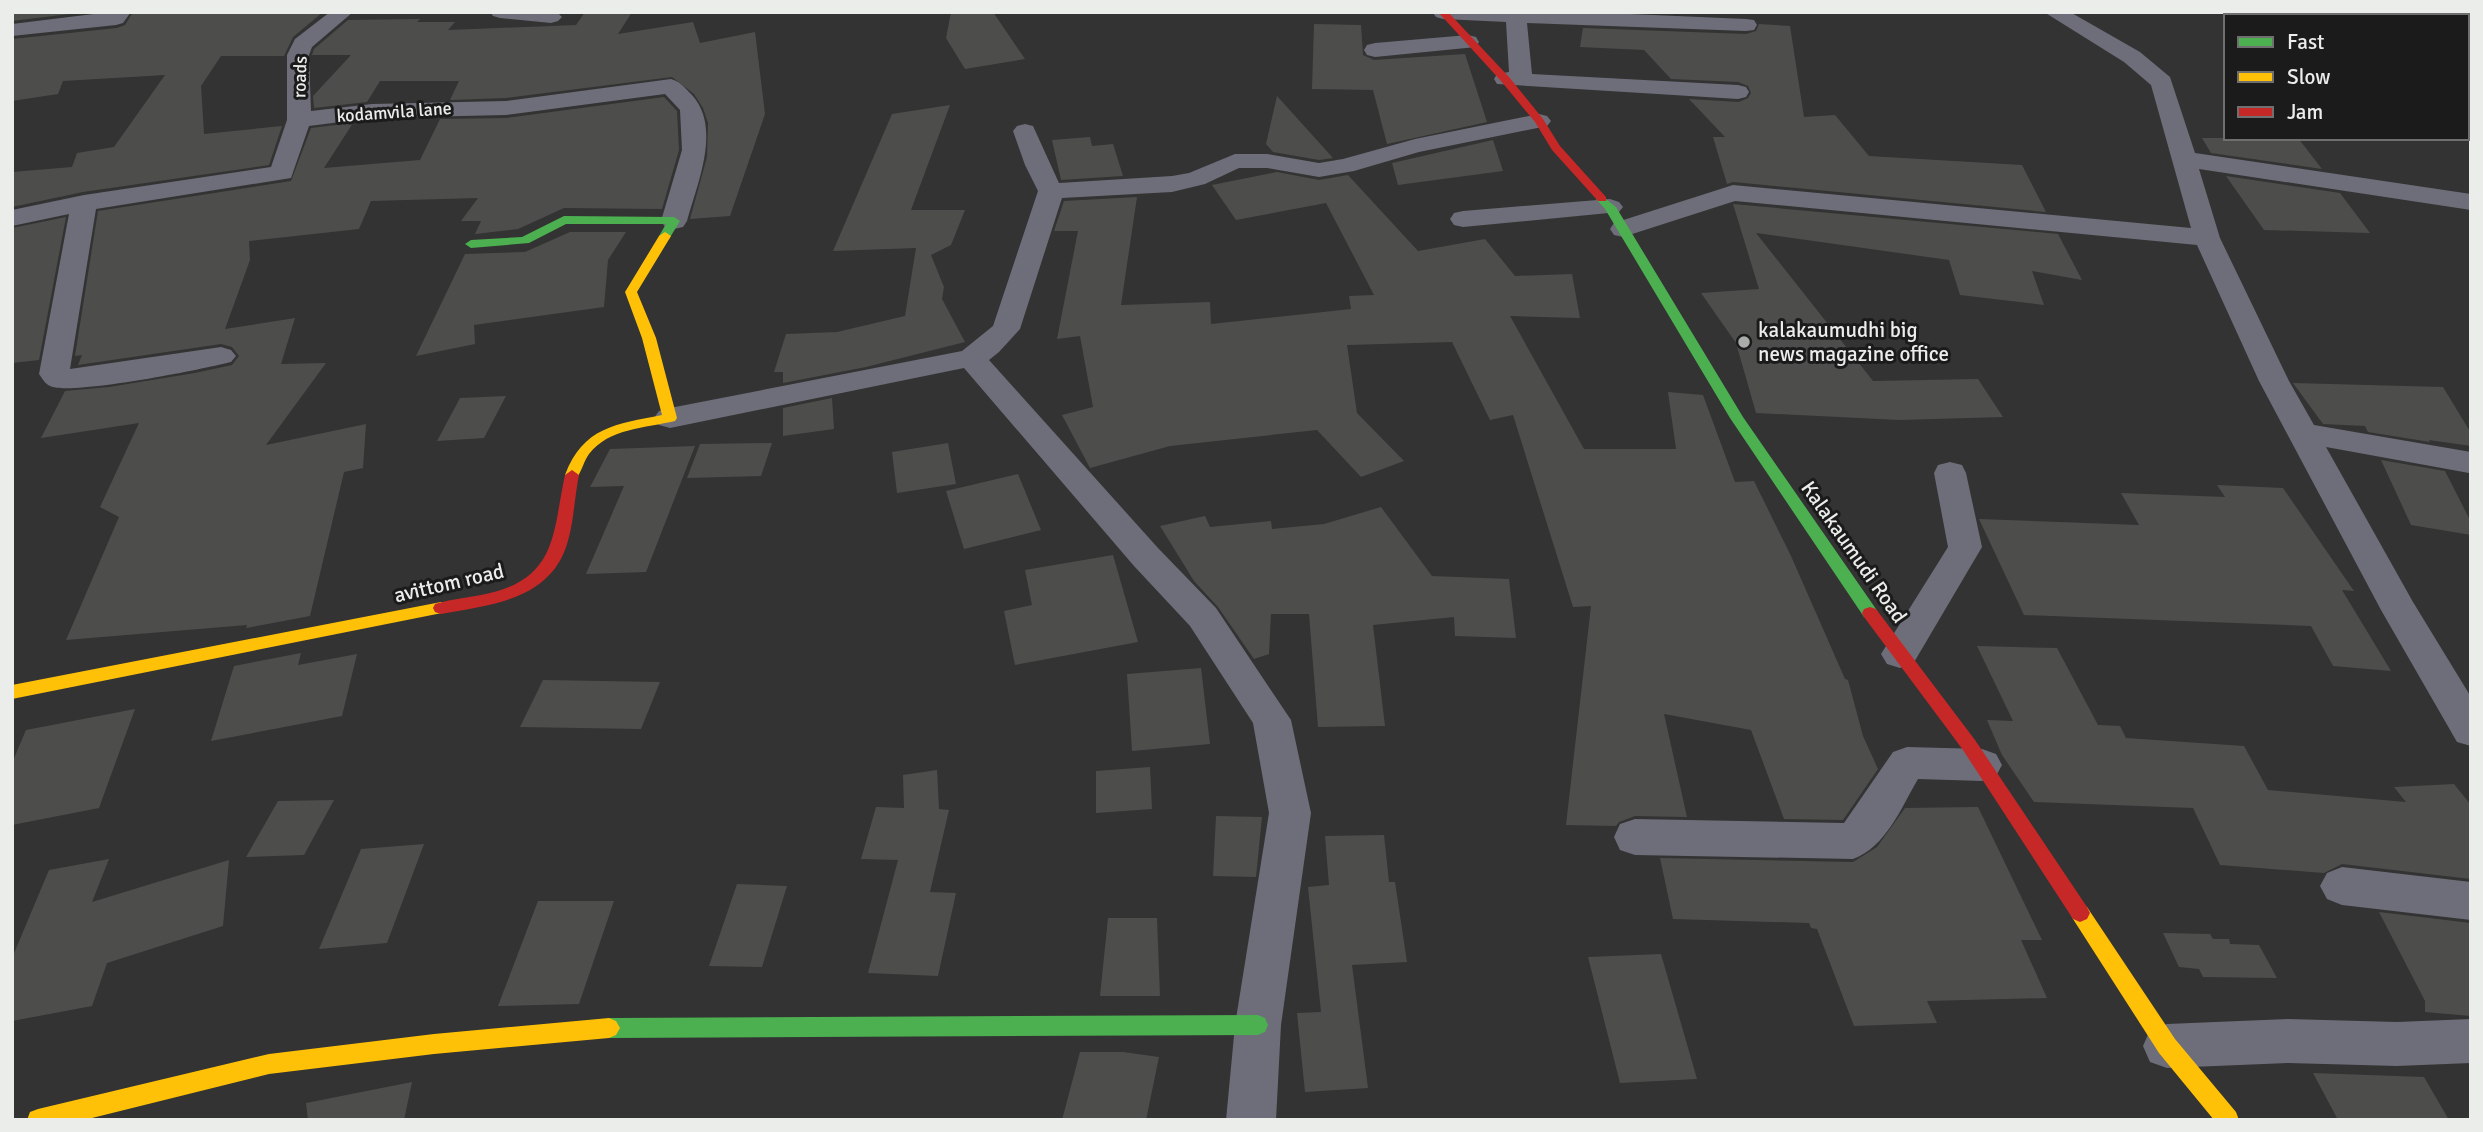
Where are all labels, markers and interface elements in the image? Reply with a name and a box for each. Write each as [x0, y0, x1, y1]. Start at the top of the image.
legend [2224, 14, 2469, 140]
text: Fast [2287, 29, 2324, 55]
street label: roads [288, 55, 312, 98]
text: Slow [2287, 64, 2331, 90]
street label: kodamvila lane [336, 97, 452, 127]
text: Jam [2287, 99, 2323, 125]
place label: kalakaumudhi big news magazine office [1758, 317, 1949, 367]
marker: kalakaumudhi big news magazine office [1736, 334, 1752, 350]
street label: Kalakaumudi Road [1795, 476, 1913, 628]
street label: avittom road [392, 558, 506, 608]

